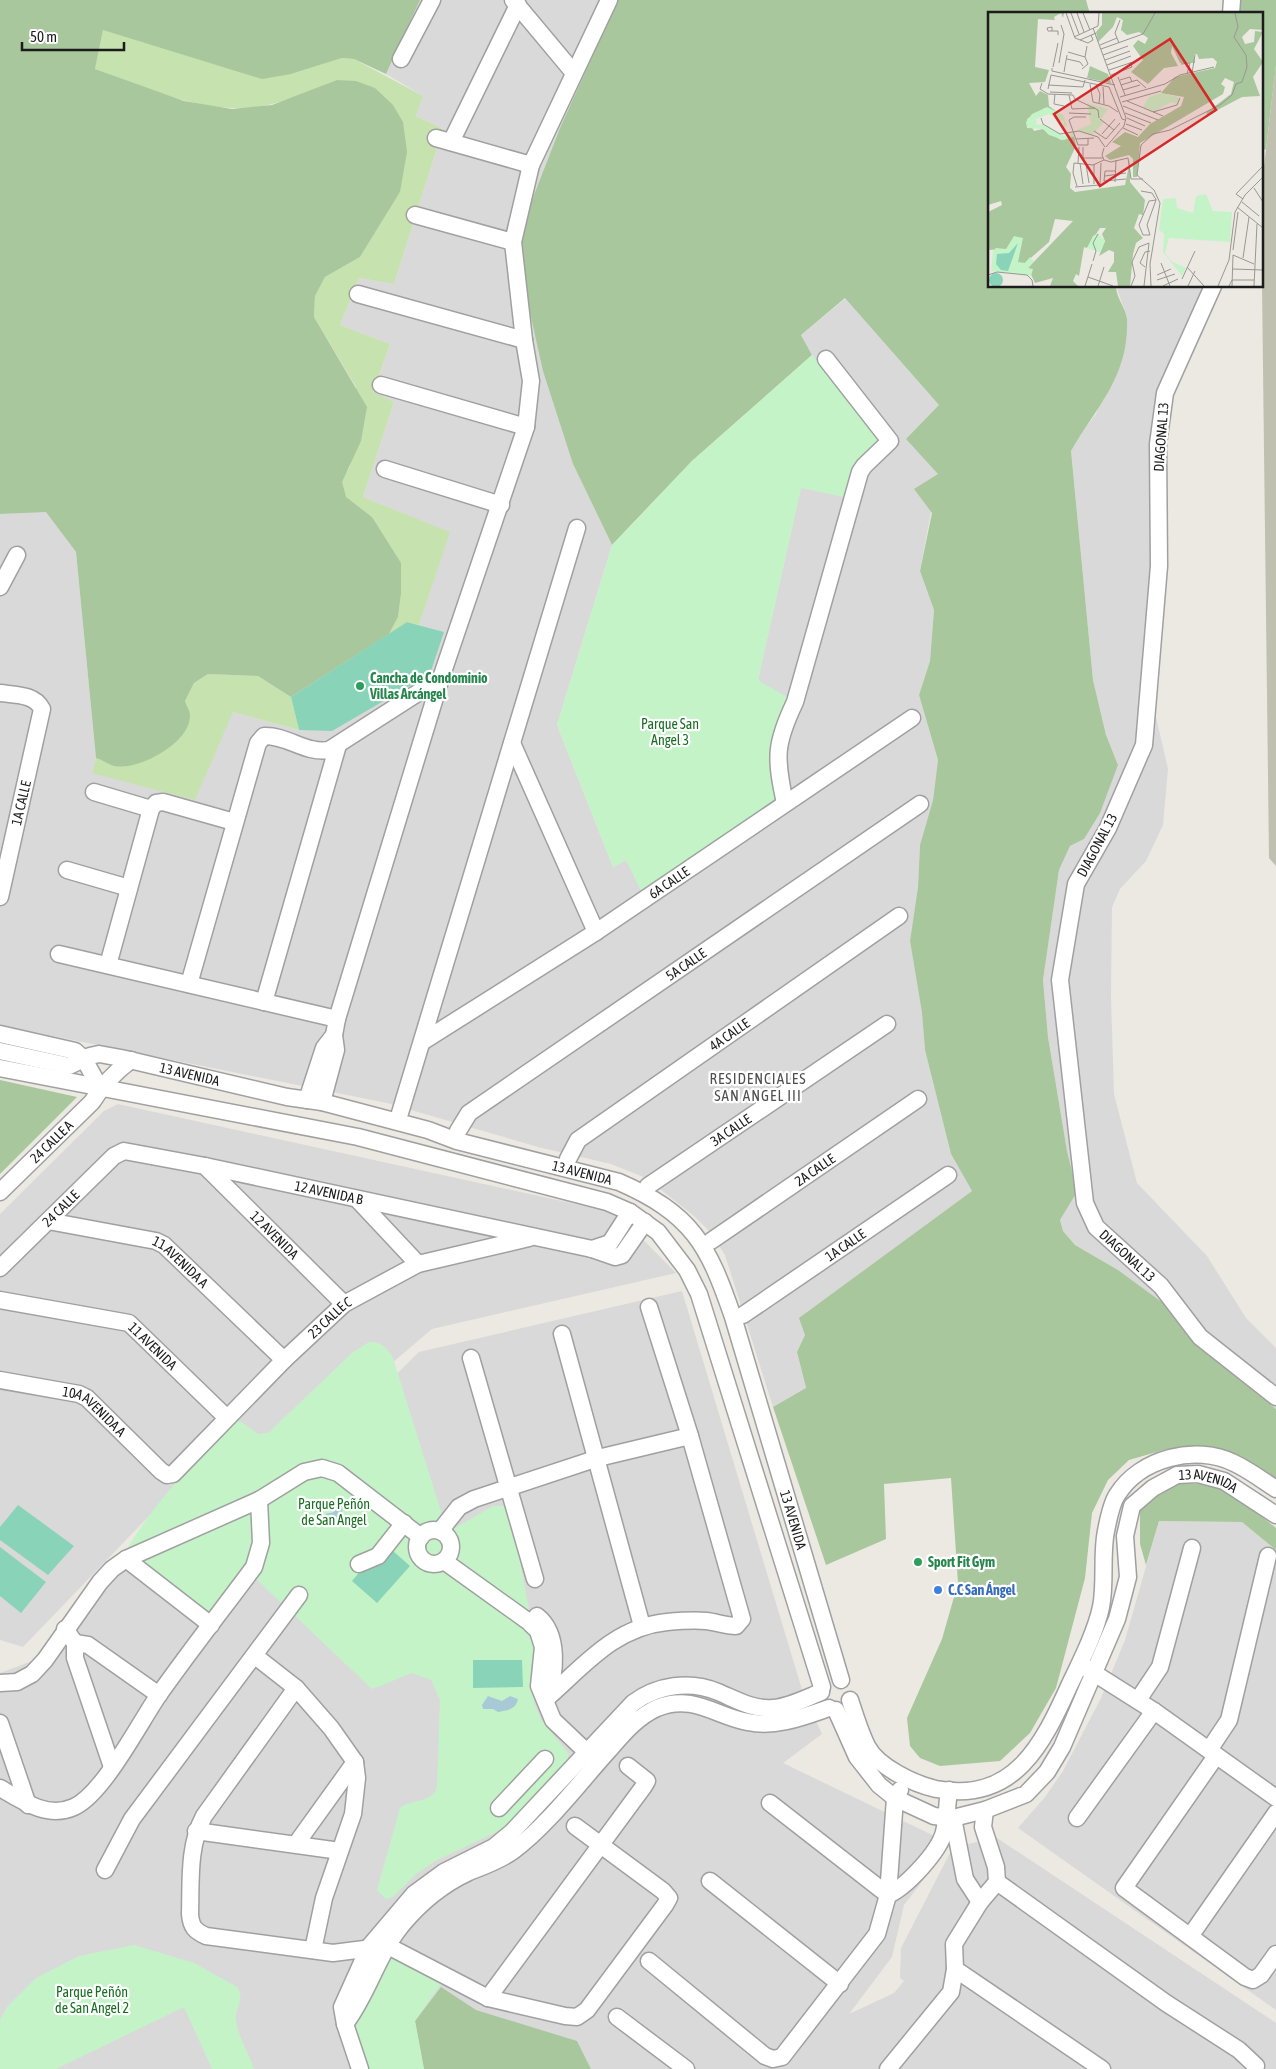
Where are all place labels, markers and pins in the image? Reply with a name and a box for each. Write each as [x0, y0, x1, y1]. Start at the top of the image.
place label: Cancha de Condominio Villas Arcángel [369, 670, 488, 702]
marker: Cancha de Condominio Villas Arcángel [354, 680, 366, 692]
place label: Sport Fit Gym [928, 1554, 995, 1570]
marker: Sport Fit Gym [912, 1556, 924, 1568]
place label: C.C San Ángel [948, 1582, 1016, 1598]
marker: C.C San Ángel [932, 1584, 944, 1596]

